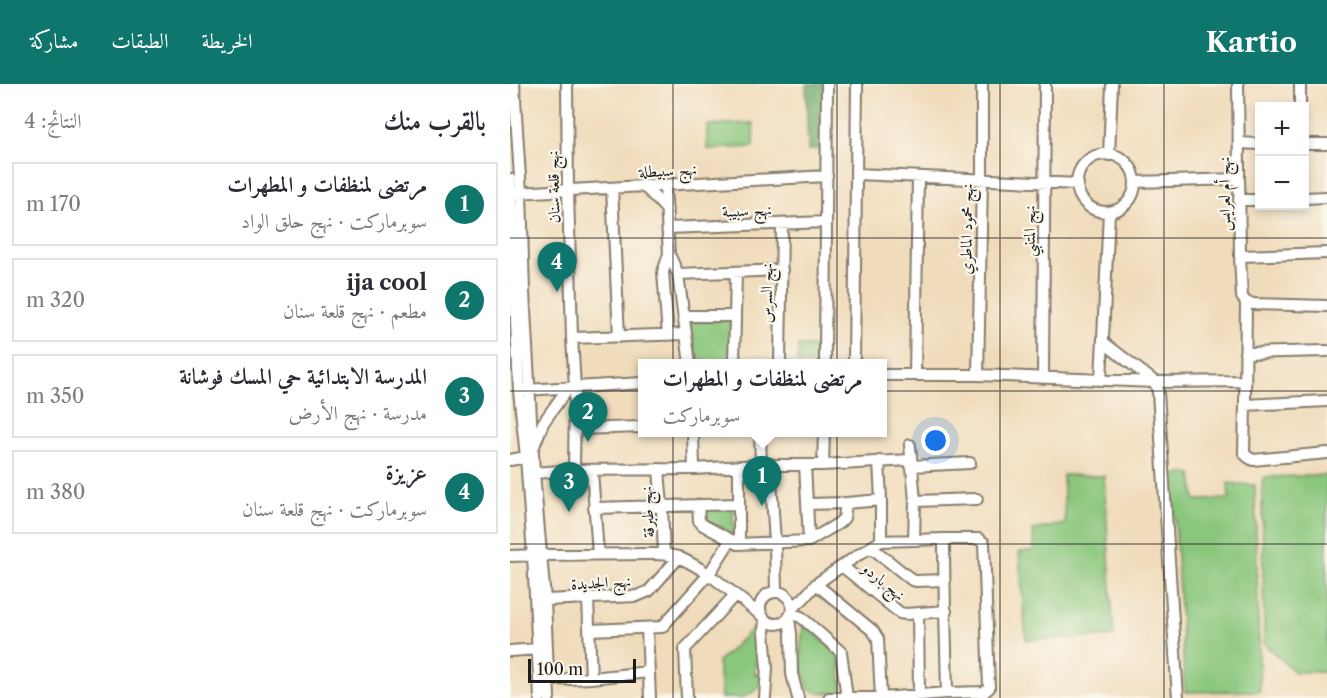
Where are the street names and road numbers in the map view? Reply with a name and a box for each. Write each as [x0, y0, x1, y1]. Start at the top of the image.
street label: نهج قلعة سنان [542, 150, 569, 224]
street label: نهج أم لعرايس [1213, 157, 1239, 231]
street label: نهج سبيطلة [637, 158, 698, 187]
street label: نهج محمود الماطري [955, 183, 982, 275]
street label: نهج سبيبة [722, 199, 772, 226]
street label: نهج المتنبي [1019, 205, 1045, 257]
street label: نهج السرس [755, 263, 782, 323]
street label: نهج طبرقة [636, 485, 663, 538]
street label: نهج باردو [854, 556, 910, 608]
street label: نهج الجديدة [570, 570, 632, 599]

